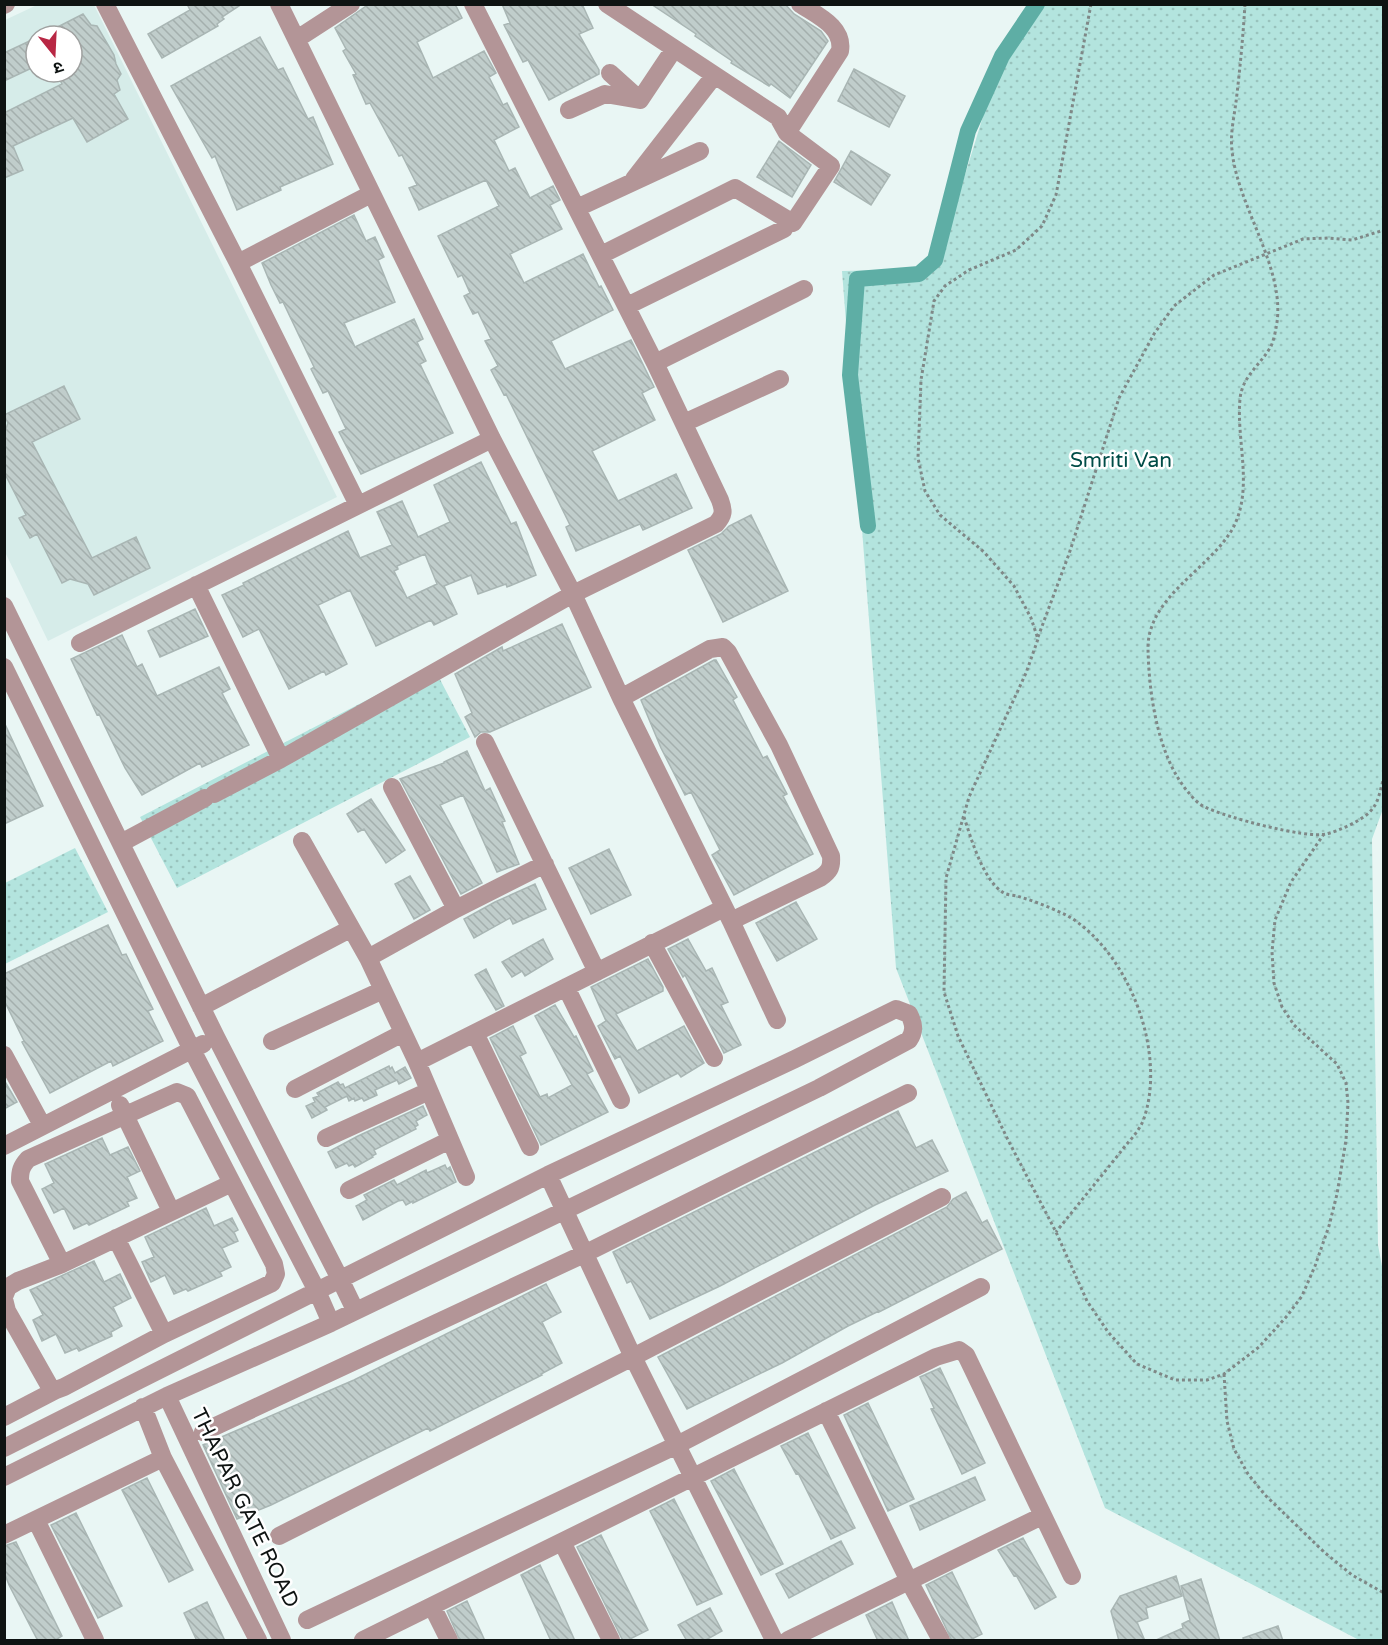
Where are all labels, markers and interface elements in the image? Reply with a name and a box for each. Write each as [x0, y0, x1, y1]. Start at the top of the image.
north arrow [24, 24, 84, 84]
text: उ [50, 56, 66, 78]
park label: Smriti Van [1070, 448, 1172, 473]
street label: THAPAR GATE ROAD [186, 1404, 304, 1612]

